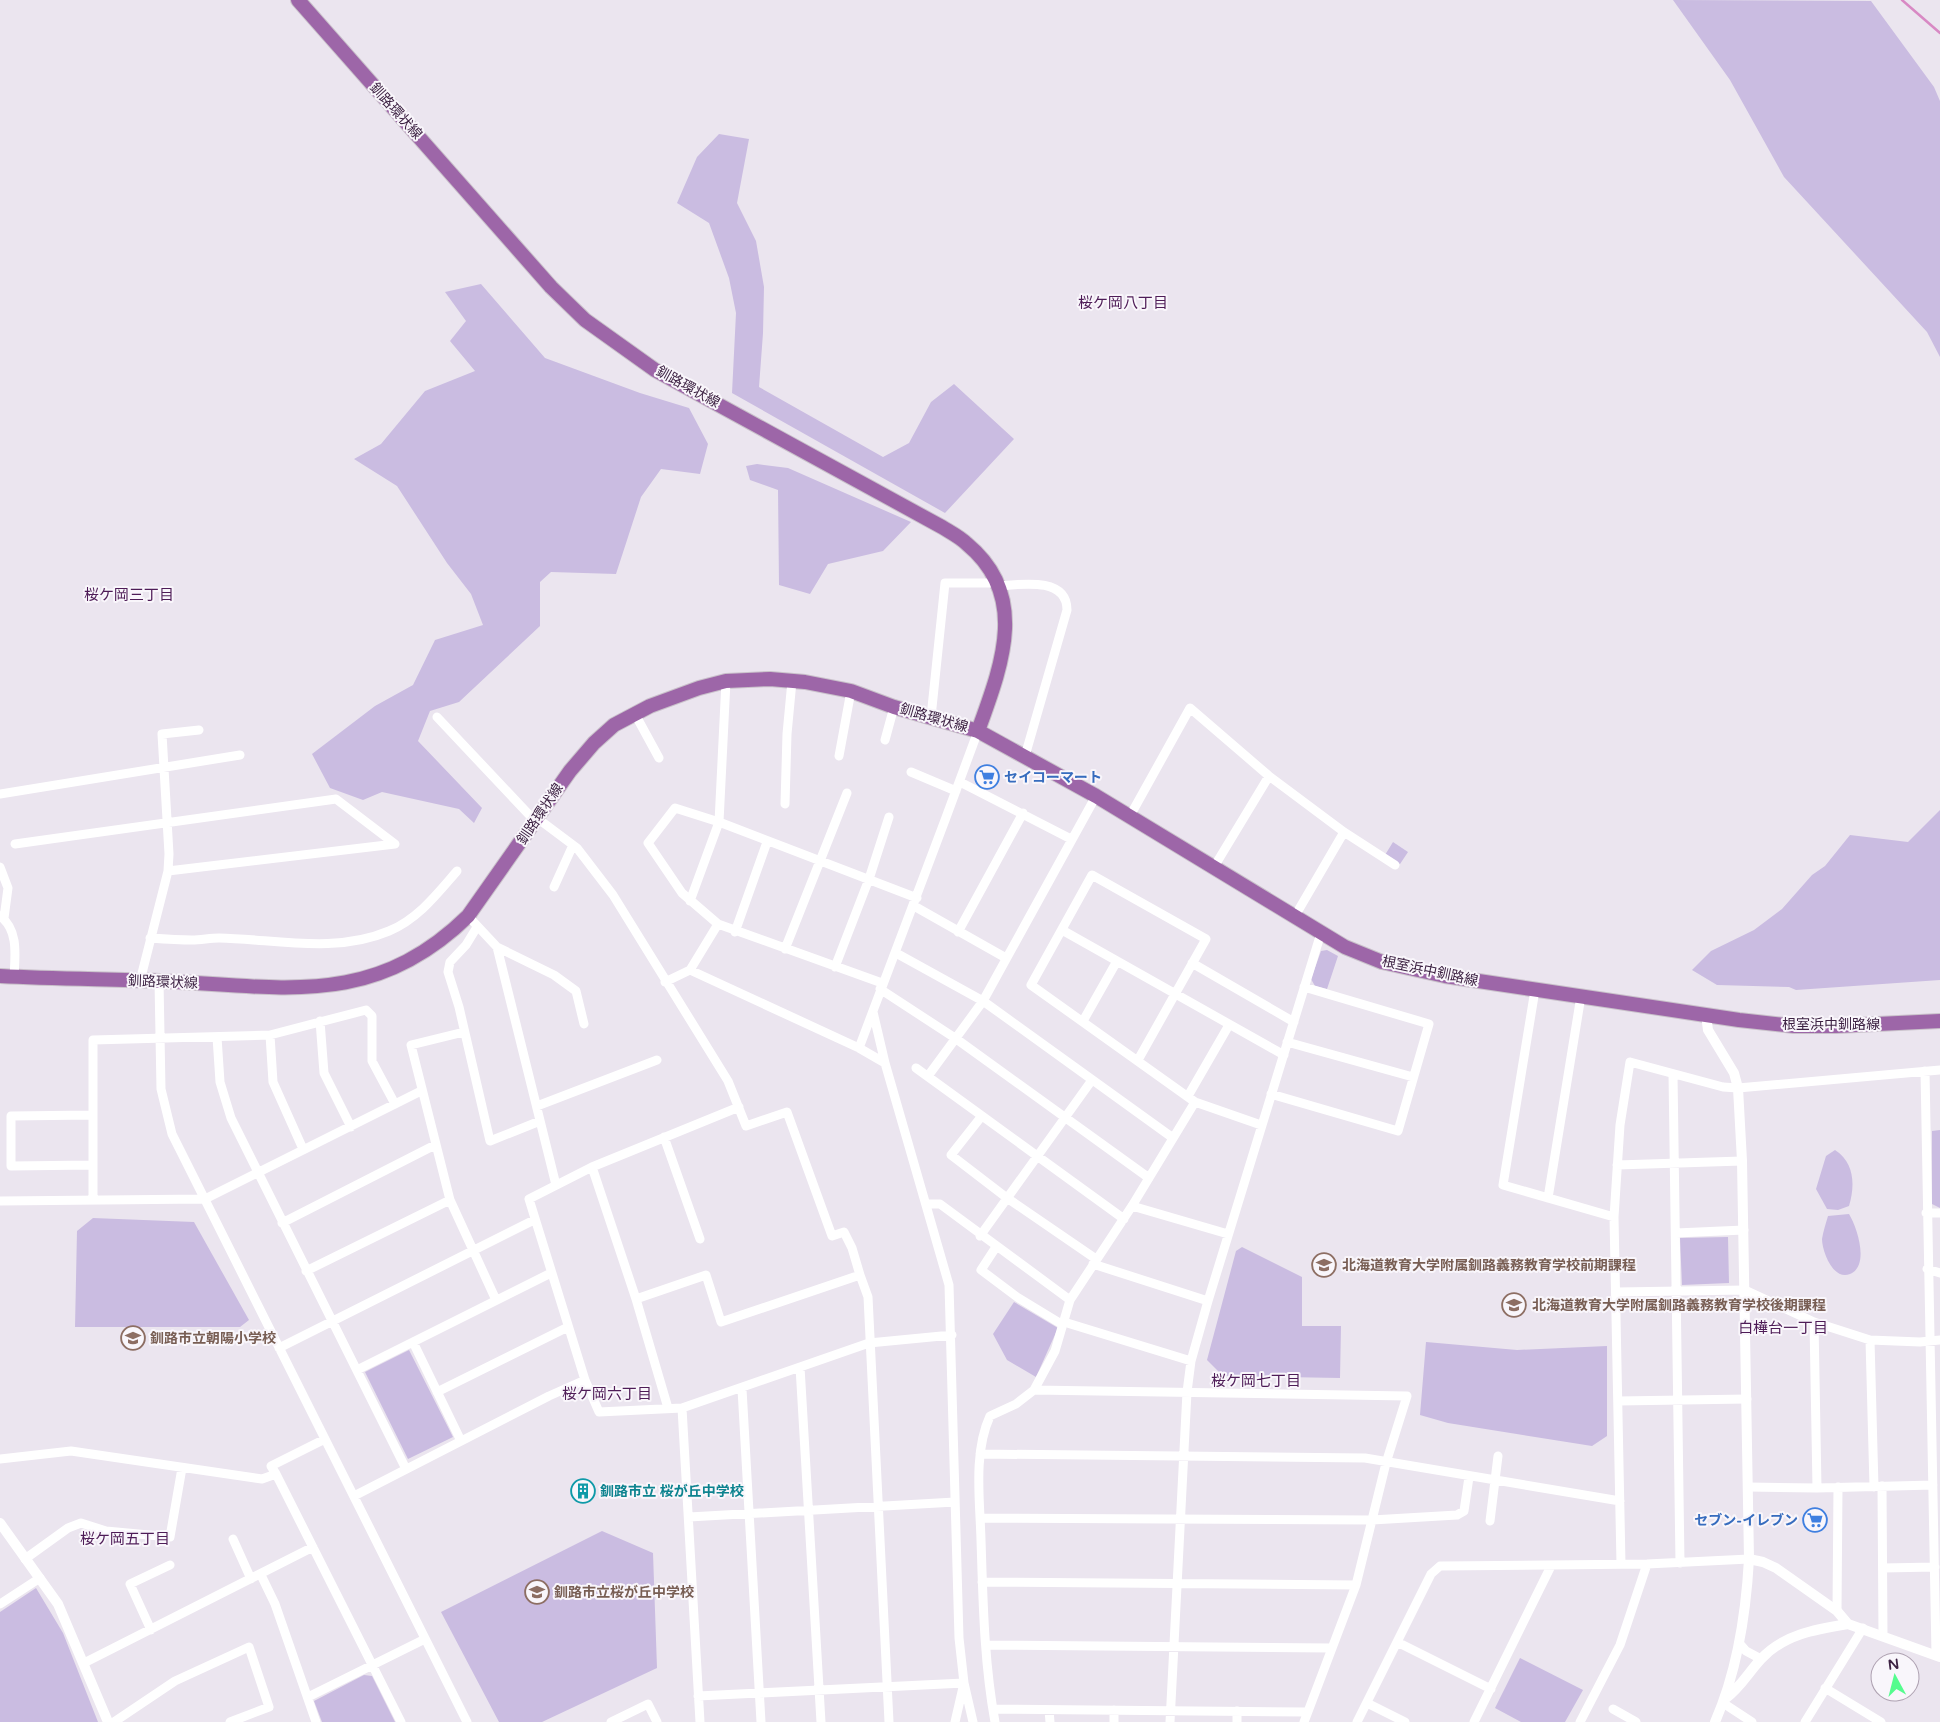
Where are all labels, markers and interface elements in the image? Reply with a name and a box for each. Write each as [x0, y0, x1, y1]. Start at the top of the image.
street label: 釧路環状線 [366, 79, 426, 143]
district label: 桜ケ岡八丁目 [1078, 294, 1168, 312]
street label: 釧路環状線 [653, 363, 723, 411]
district label: 桜ケ岡三丁目 [84, 586, 174, 604]
street label: 釧路環状線 [898, 700, 970, 736]
supermarket icon: セイコーマート [974, 764, 1000, 790]
place label: セイコーマート [1004, 769, 1102, 786]
street label: 釧路環状線 [513, 780, 567, 848]
street label: 根室浜中釧路線 [1380, 952, 1480, 990]
street label: 釧路環状線 [128, 972, 198, 992]
street label: 根室浜中釧路線 [1782, 1016, 1880, 1033]
school or university icon: 北海道教育大学附属釧路義務教育学校前期課程 [1311, 1252, 1337, 1278]
place label: 北海道教育大学附属釧路義務教育学校前期課程 [1342, 1257, 1636, 1274]
school or university icon: 北海道教育大学附属釧路義務教育学校後期課程 [1501, 1292, 1527, 1318]
place label: 北海道教育大学附属釧路義務教育学校後期課程 [1532, 1297, 1826, 1314]
district label: 白樺台一丁目 [1738, 1319, 1828, 1337]
school or university icon: 釧路市立朝陽小学校 [120, 1325, 146, 1351]
place label: 釧路市立朝陽小学校 [150, 1330, 276, 1347]
district label: 桜ケ岡七丁目 [1211, 1372, 1301, 1390]
district label: 桜ケ岡六丁目 [562, 1385, 652, 1403]
building icon: 釧路市立 桜が丘中学校 [570, 1478, 596, 1504]
place label: 釧路市立 桜が丘中学校 [600, 1483, 744, 1500]
supermarket icon: セブン-イレブン [1802, 1507, 1828, 1533]
place label: セブン-イレブン [1694, 1512, 1798, 1529]
district label: 桜ケ岡五丁目 [80, 1530, 170, 1548]
school or university icon: 釧路市立桜が丘中学校 [524, 1579, 550, 1605]
place label: 釧路市立桜が丘中学校 [554, 1584, 694, 1601]
north arrow [1870, 1652, 1920, 1702]
text: N [1887, 1655, 1900, 1674]

